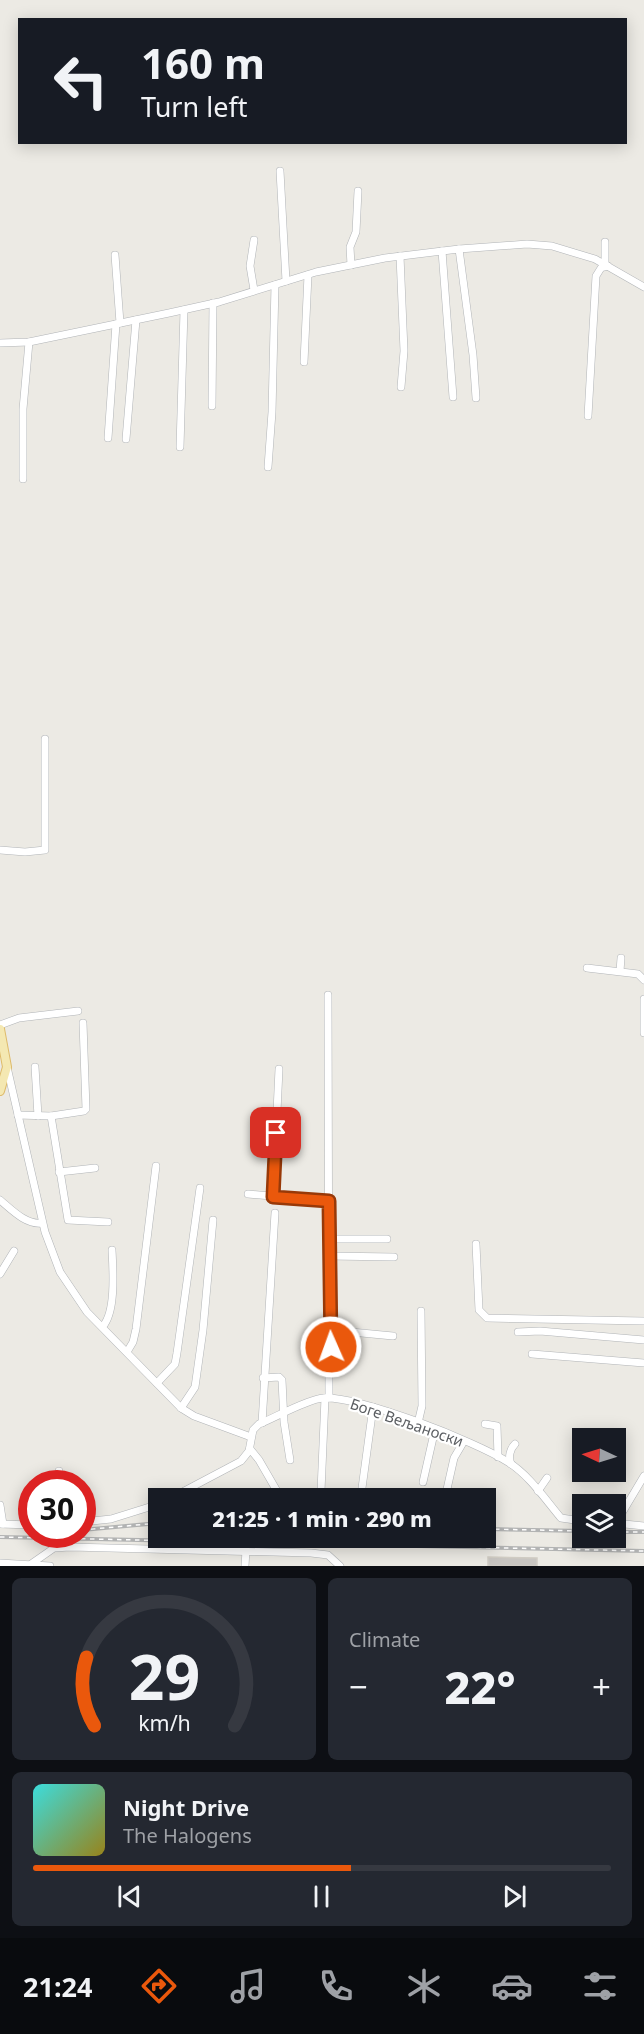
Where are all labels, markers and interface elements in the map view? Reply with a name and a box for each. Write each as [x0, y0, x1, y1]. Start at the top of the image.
text: 160 m [141, 34, 265, 91]
icon: left [42, 42, 120, 120]
text: Turn left [141, 88, 247, 125]
pin [250, 1107, 301, 1158]
icon: arrive [259, 1116, 292, 1149]
position arrow [299, 1315, 363, 1379]
street label: Боге Вељаноски [348, 1393, 466, 1451]
north arrow [572, 1428, 626, 1482]
map controls [572, 1428, 626, 1548]
speed limit sign: 30 [18, 1470, 96, 1548]
button: layers [572, 1494, 626, 1548]
text: 21:25 · 1 min · 290 m [212, 1503, 432, 1533]
text: Climate [349, 1626, 420, 1653]
text: 29 [128, 1633, 200, 1718]
text: 22° [444, 1656, 516, 1717]
text: − [349, 1664, 368, 1709]
text: + [592, 1664, 611, 1709]
text: km/h [138, 1708, 190, 1737]
text: Night Drive [123, 1792, 249, 1822]
text: The Halogens [123, 1822, 252, 1849]
icon: previous [113, 1880, 146, 1913]
icon: pause [305, 1880, 338, 1913]
icon: next [498, 1880, 531, 1913]
icon: directions [138, 1965, 180, 2007]
icon: music [227, 1965, 269, 2007]
icon: phone [315, 1965, 357, 2007]
icon: climate [403, 1965, 445, 2007]
icon: car [491, 1965, 533, 2007]
icon: filters [579, 1965, 621, 2007]
text: 21:24 [23, 1968, 92, 2005]

